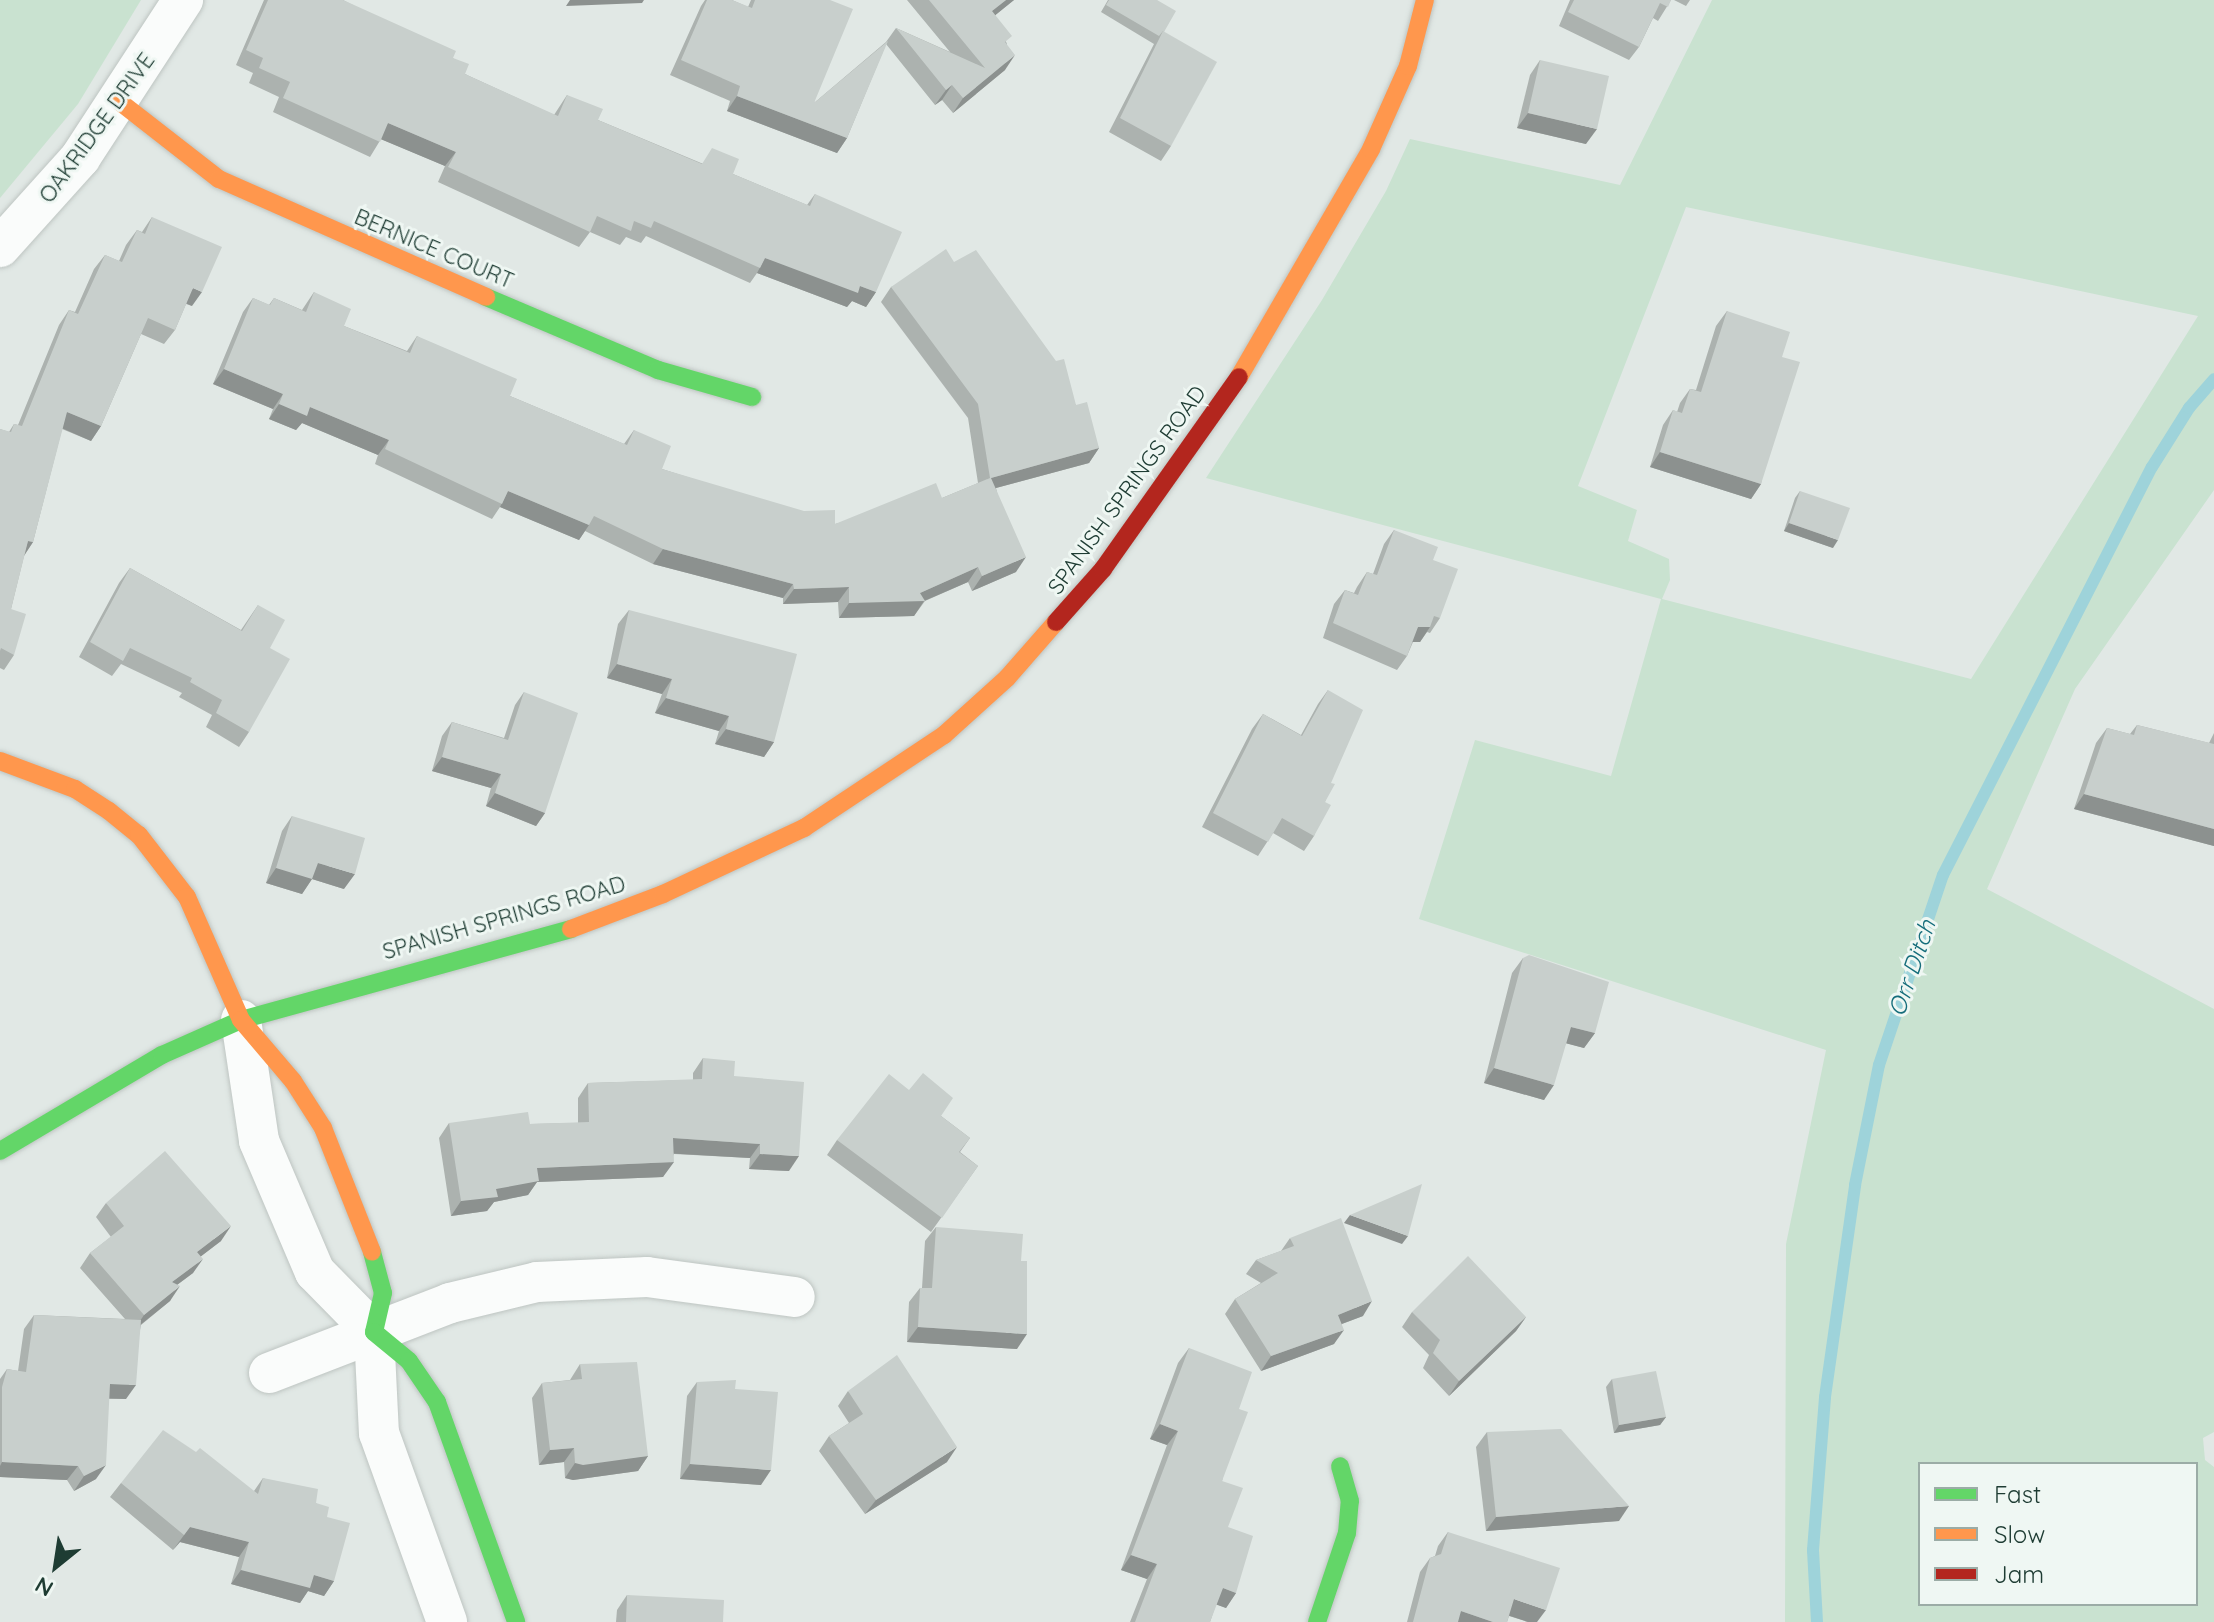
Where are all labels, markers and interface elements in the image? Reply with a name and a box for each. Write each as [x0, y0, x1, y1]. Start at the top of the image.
street label: OAKRIDGE DRIVE [34, 48, 160, 208]
street label: BERNICE COURT [350, 204, 518, 294]
street label: SPANISH SPRINGS ROAD [1042, 381, 1212, 599]
street label: SPANISH SPRINGS ROAD [380, 871, 628, 965]
water label: Orr Ditch [1882, 916, 1942, 1020]
legend [1918, 1462, 2198, 1606]
text: Fast [1994, 1479, 2041, 1509]
text: Slow [1994, 1519, 2045, 1549]
north arrow [16, 1526, 96, 1606]
text: Jam [1994, 1559, 2044, 1589]
text: N [30, 1571, 58, 1603]

